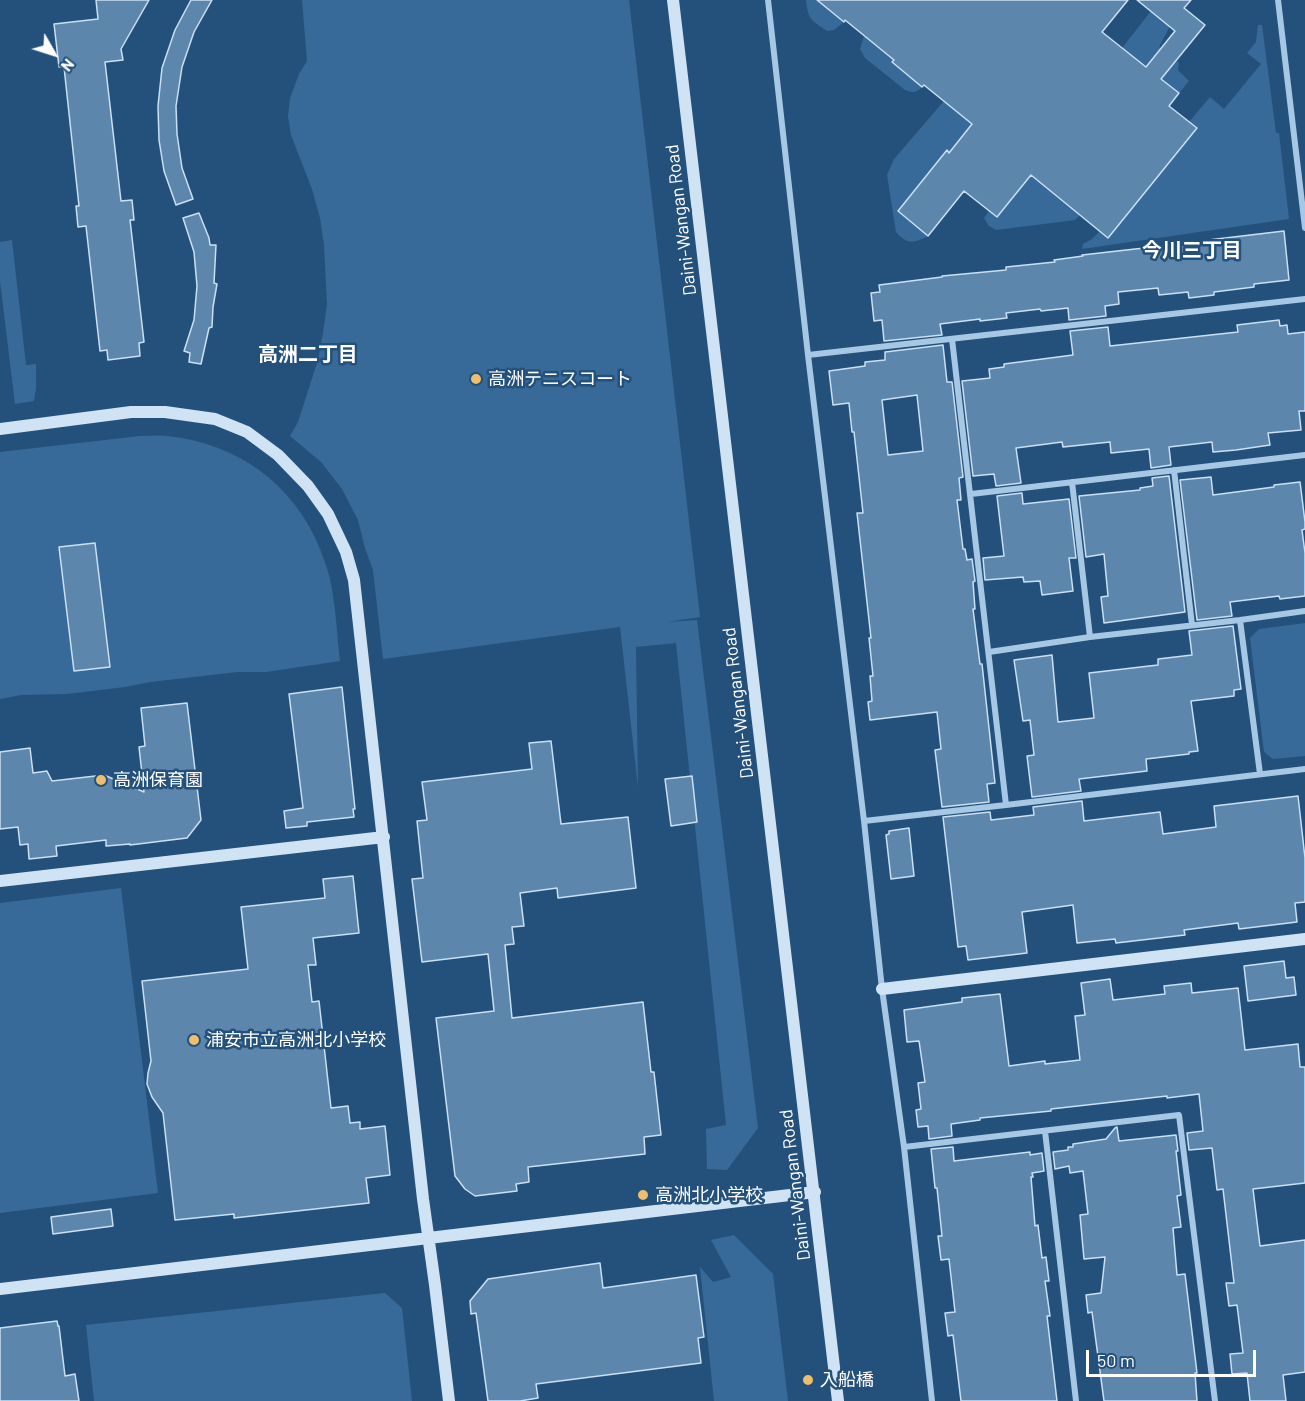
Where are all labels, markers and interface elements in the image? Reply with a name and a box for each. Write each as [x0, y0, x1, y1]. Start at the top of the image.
north arrow [24, 24, 84, 84]
text: N [58, 56, 79, 76]
street label: Daini-Wangan Road [661, 143, 701, 297]
district label: 今川三丁目 [1142, 238, 1242, 262]
district label: 高洲二丁目 [258, 342, 358, 366]
place label: 高洲テニスコート [488, 368, 632, 390]
marker: 高洲テニスコート [469, 372, 483, 386]
street label: Daini-Wangan Road [718, 626, 758, 780]
place label: 高洲保育園 [113, 769, 203, 791]
marker: 高洲保育園 [94, 773, 108, 787]
place label: 浦安市立高洲北小学校 [206, 1029, 386, 1051]
marker: 浦安市立高洲北小学校 [187, 1033, 201, 1047]
street label: Daini-Wangan Road [775, 1108, 815, 1262]
place label: 高洲北小学校 [655, 1184, 763, 1206]
marker: 高洲北小学校 [636, 1188, 650, 1202]
scale bar [1089, 1338, 1258, 1376]
text: 50 m [1097, 1349, 1135, 1371]
place label: 入船橋 [820, 1369, 874, 1391]
marker: 入船橋 [801, 1373, 815, 1387]

